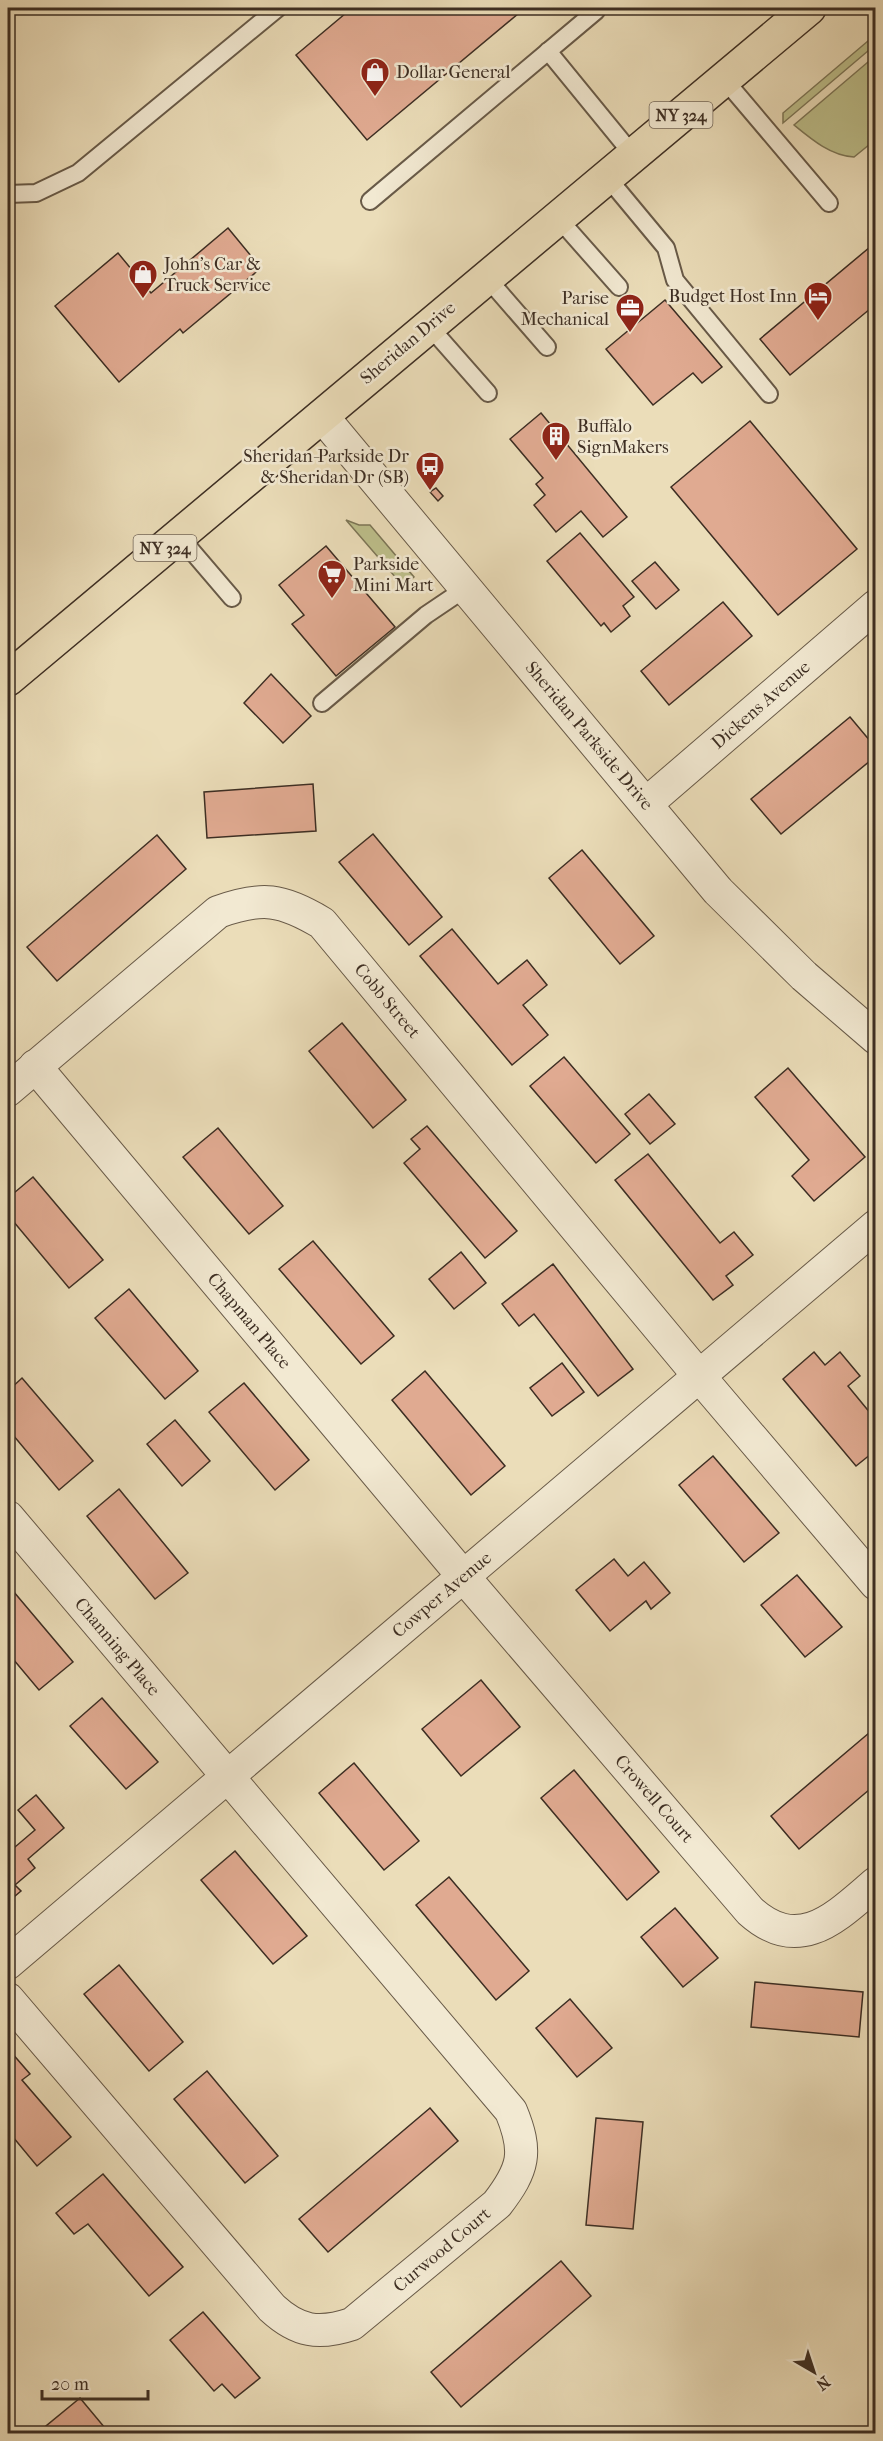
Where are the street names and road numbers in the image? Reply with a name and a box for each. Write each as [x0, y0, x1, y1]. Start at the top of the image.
road number: NY 324 [650, 102, 712, 128]
street label: Sheridan Drive [356, 297, 460, 389]
road number: NY 324 [134, 535, 196, 561]
street label: Dickens Avenue [707, 656, 815, 754]
street label: Sheridan Parkside Drive [521, 657, 657, 815]
street label: Cobb Street [350, 959, 425, 1043]
street label: Chapman Place [203, 1269, 295, 1373]
street label: Cowper Avenue [388, 1548, 496, 1642]
street label: Channing Place [70, 1594, 164, 1700]
street label: Crowell Court [610, 1751, 698, 1848]
street label: Curwood Court [389, 2203, 495, 2297]

